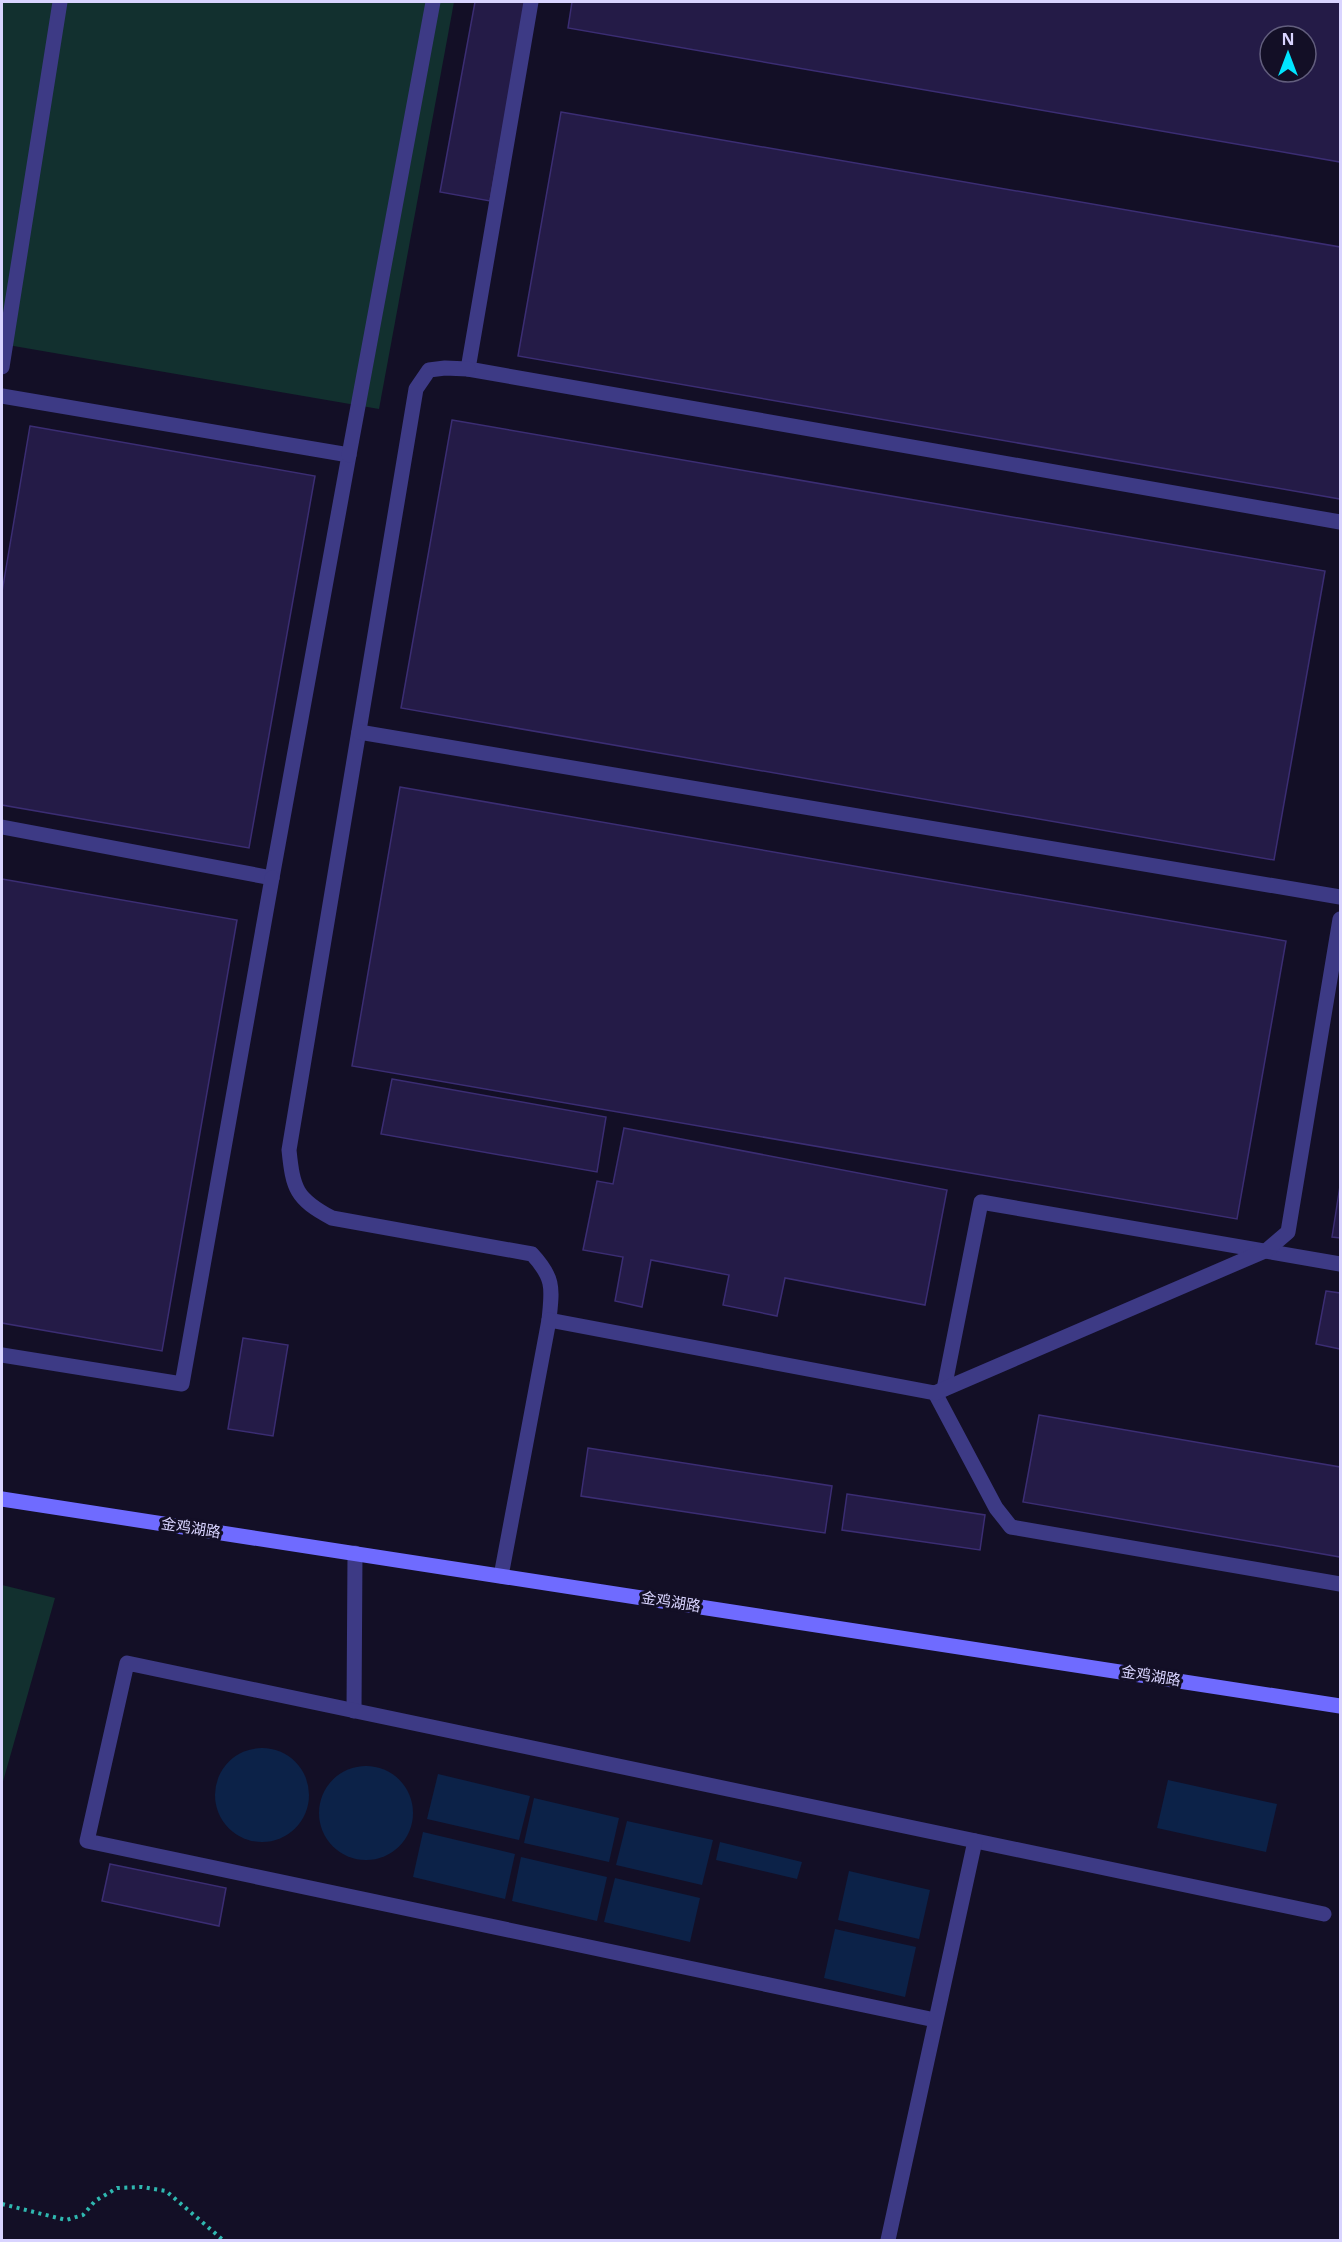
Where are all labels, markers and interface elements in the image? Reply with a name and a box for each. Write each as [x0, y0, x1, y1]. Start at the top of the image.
north arrow [1258, 24, 1318, 84]
text: N [1281, 28, 1295, 50]
street label: 金鸡湖路 [160, 1512, 222, 1542]
street label: 金鸡湖路 [640, 1586, 702, 1616]
street label: 金鸡湖路 [1120, 1660, 1182, 1690]

